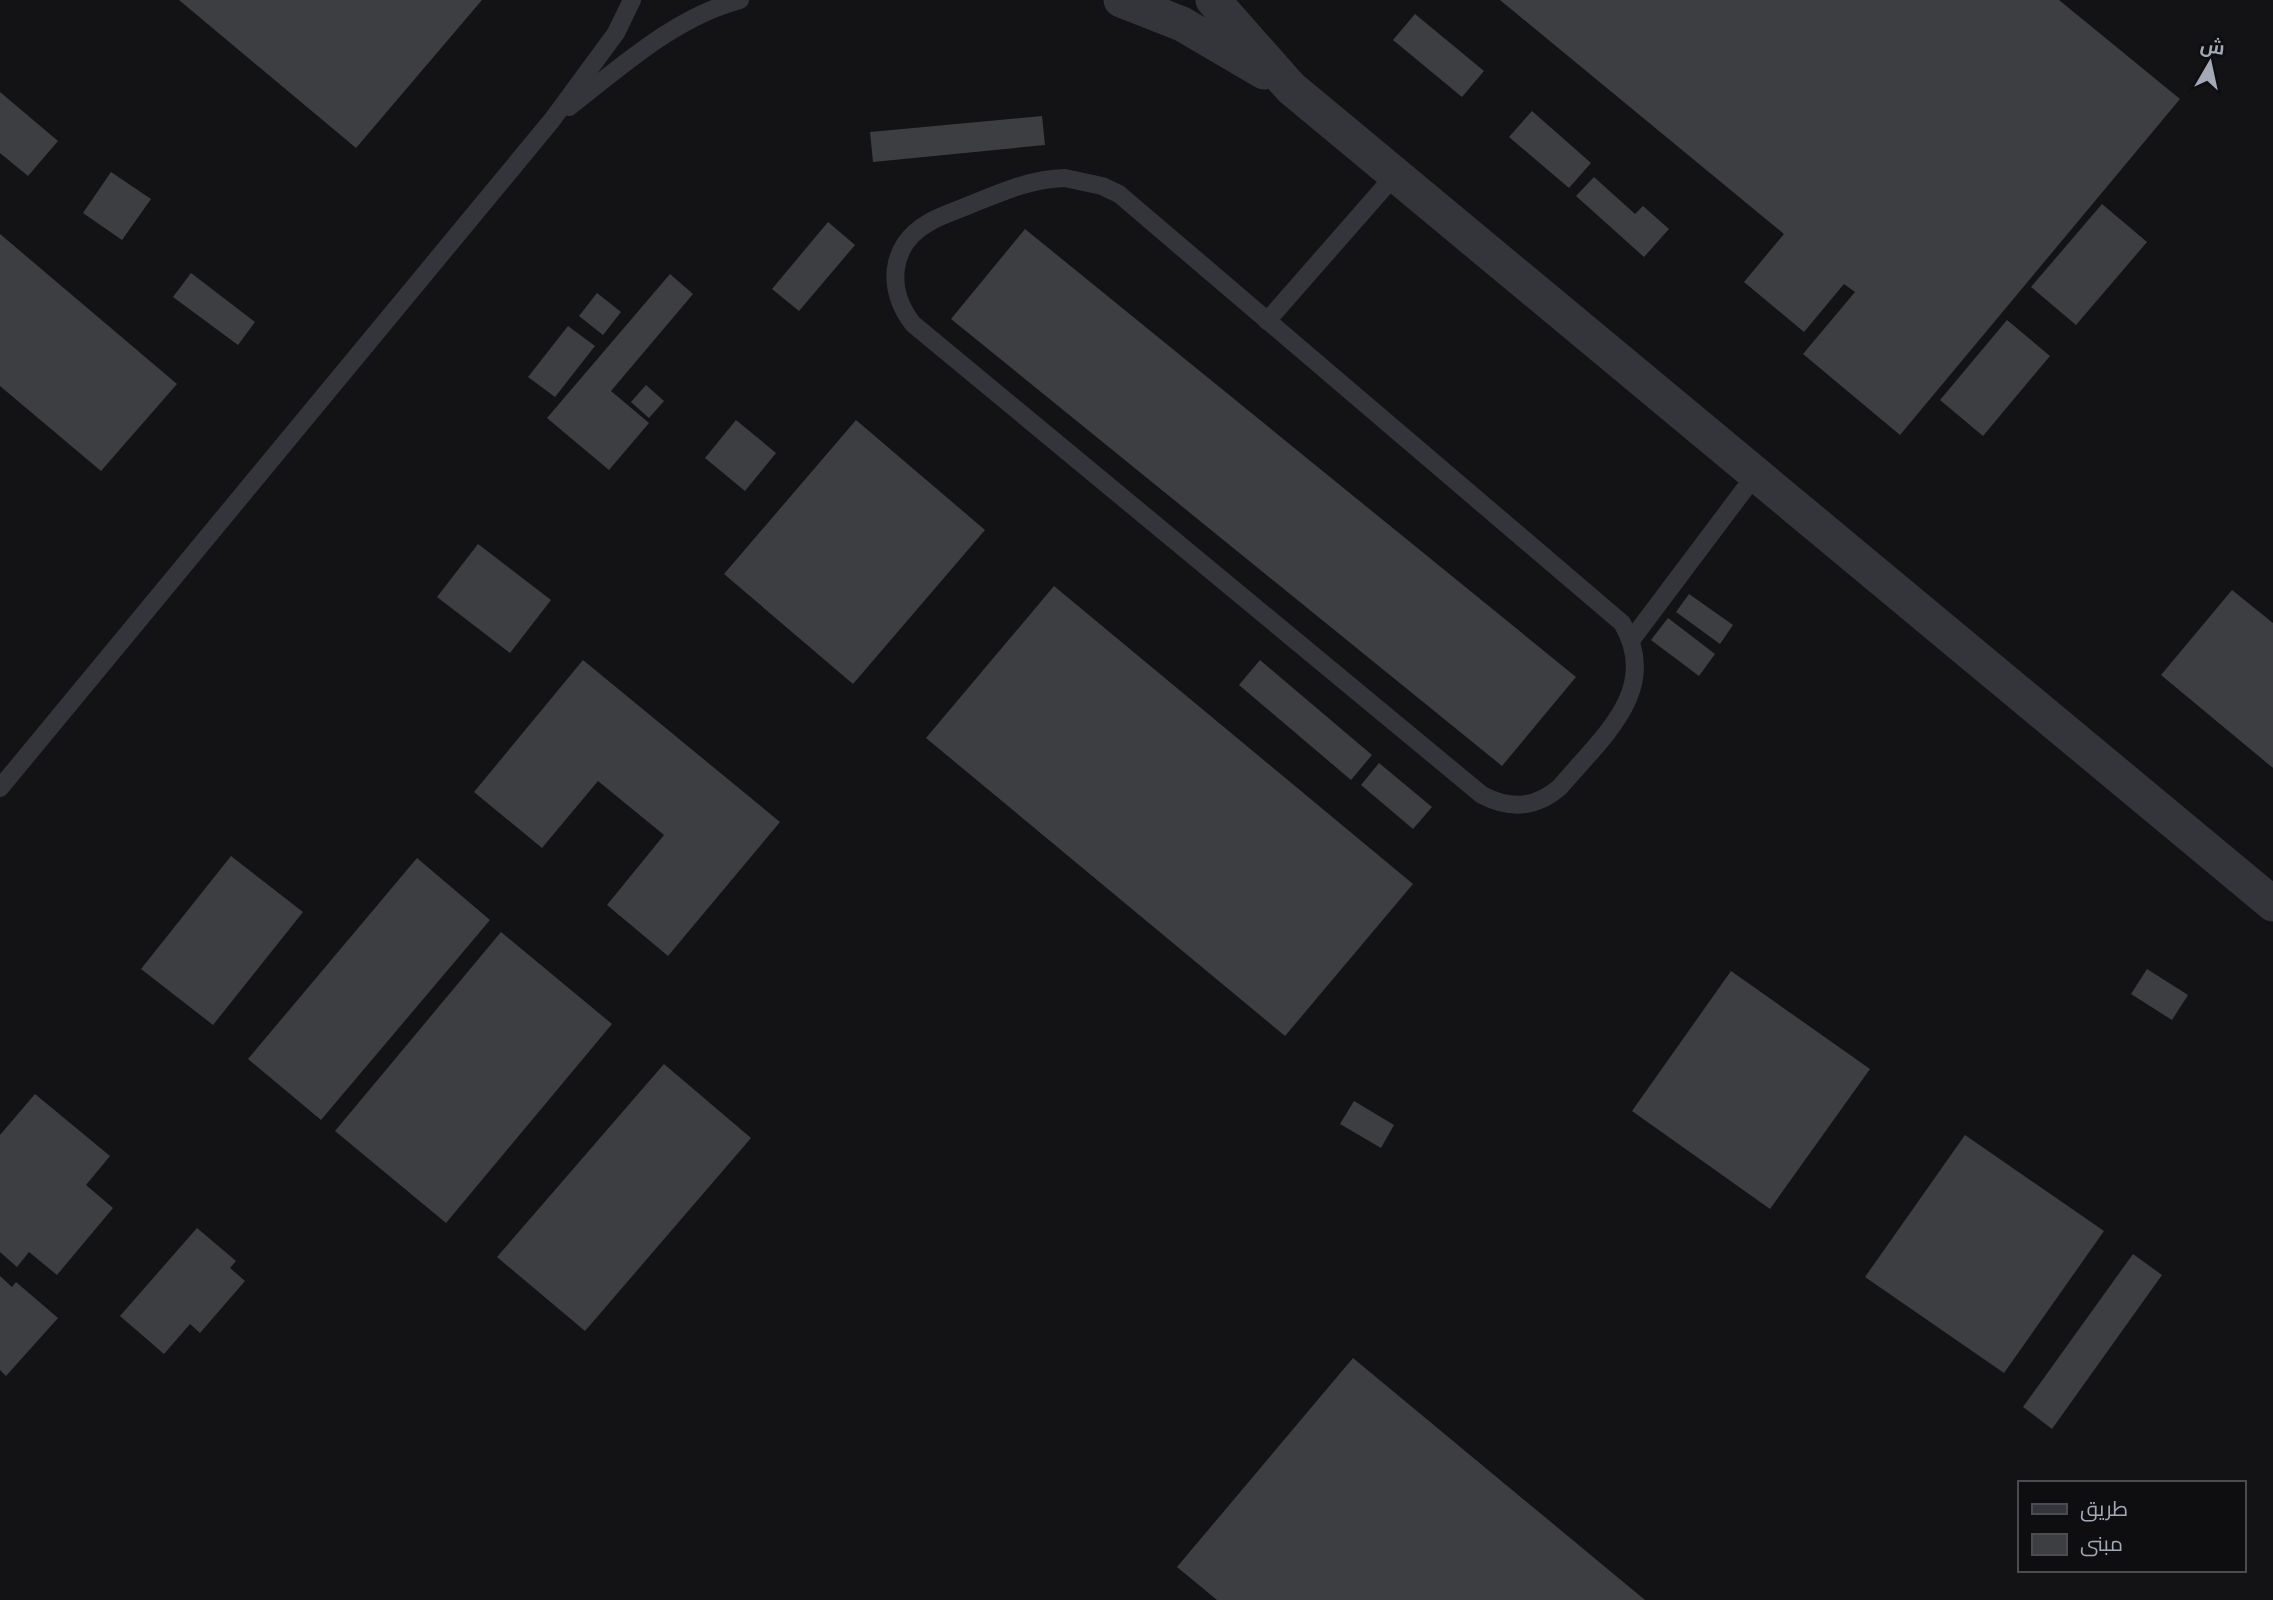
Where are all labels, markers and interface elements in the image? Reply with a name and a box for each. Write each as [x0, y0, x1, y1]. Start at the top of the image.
north arrow [2175, 28, 2245, 98]
text: ش [2199, 32, 2227, 60]
legend [2018, 1481, 2245, 1572]
text: طريق [2080, 1494, 2128, 1522]
text: مبنى [2080, 1529, 2123, 1557]

